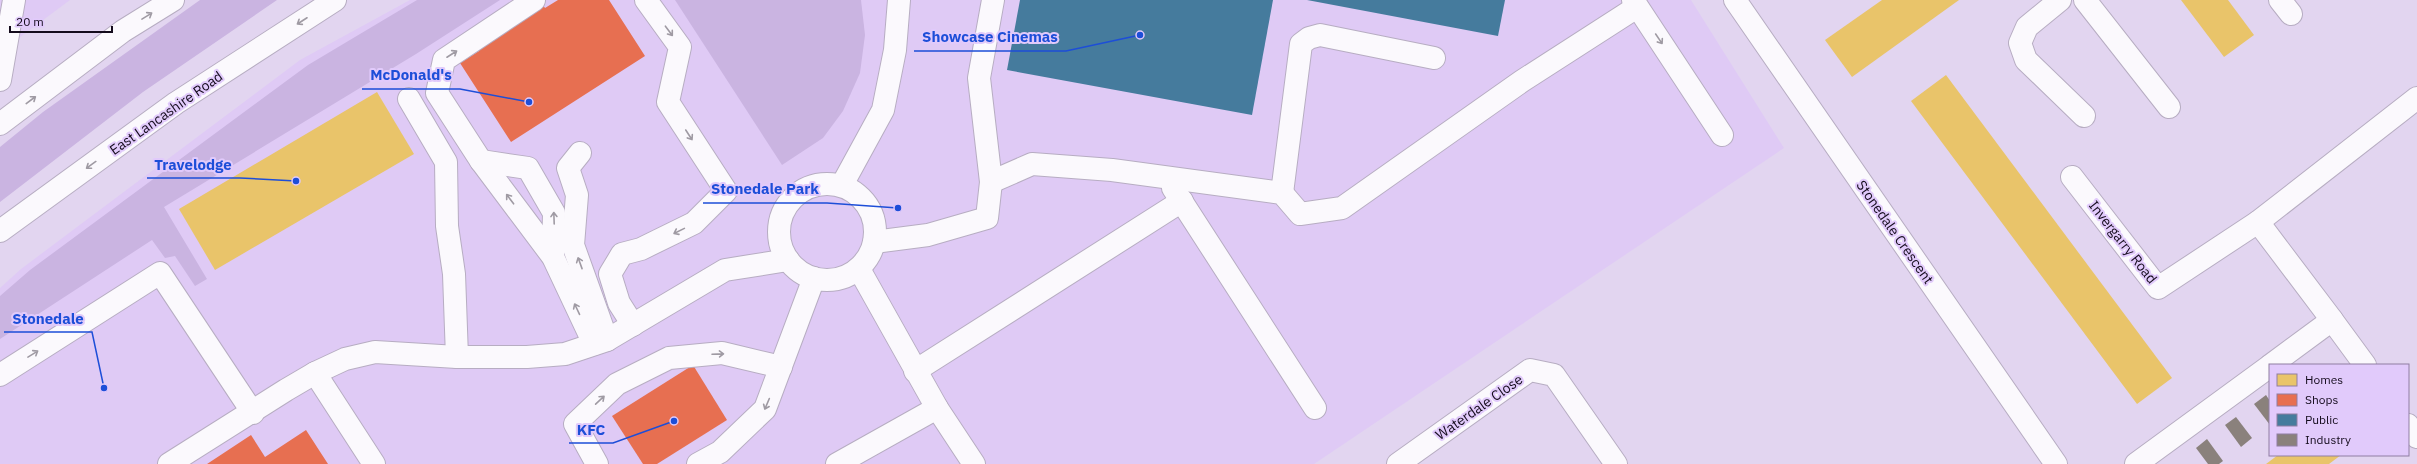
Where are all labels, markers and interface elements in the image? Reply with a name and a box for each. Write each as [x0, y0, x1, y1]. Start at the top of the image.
scale bar [10, 8, 112, 34]
one-way arrow [142, 12, 153, 20]
text: 20 m [16, 14, 44, 29]
one-way arrow [297, 17, 308, 25]
callout: Showcase Cinemas [914, 24, 1066, 51]
one-way arrow [665, 26, 673, 37]
text: Showcase Cinemas [922, 27, 1058, 46]
one-way arrow [1655, 33, 1663, 44]
one-way arrow [446, 50, 457, 58]
callout: McDonald's [362, 62, 460, 89]
text: McDonald's [370, 65, 452, 84]
street label: East Lancashire Road [106, 67, 226, 159]
one-way arrow [26, 96, 37, 105]
one-way arrow [685, 129, 693, 140]
callout: Travelodge [147, 151, 240, 178]
text: Travelodge [154, 155, 232, 174]
one-way arrow [85, 161, 96, 169]
callout: Stonedale Park [703, 176, 827, 203]
street label: Stonedale Crescent [1852, 177, 1938, 287]
text: Stonedale Park [711, 179, 819, 198]
one-way arrow [505, 193, 514, 204]
street label: Invergarry Road [2085, 197, 2161, 287]
one-way arrow [550, 212, 557, 225]
one-way arrow [673, 228, 685, 235]
one-way arrow [576, 257, 583, 270]
one-way arrow [573, 303, 580, 315]
callout: Stonedale [4, 305, 92, 332]
text: Stonedale [12, 309, 84, 328]
one-way arrow [27, 350, 38, 358]
one-way arrow [711, 350, 724, 357]
legend [2269, 364, 2409, 456]
street label: Waterdale Close [1432, 370, 1526, 444]
text: Homes [2305, 372, 2343, 387]
text: Shops [2305, 392, 2338, 407]
one-way arrow [595, 395, 605, 405]
one-way arrow [763, 397, 770, 409]
text: Public [2305, 412, 2338, 427]
callout: KFC [569, 416, 613, 443]
text: KFC [577, 420, 605, 439]
text: Industry [2305, 432, 2351, 447]

